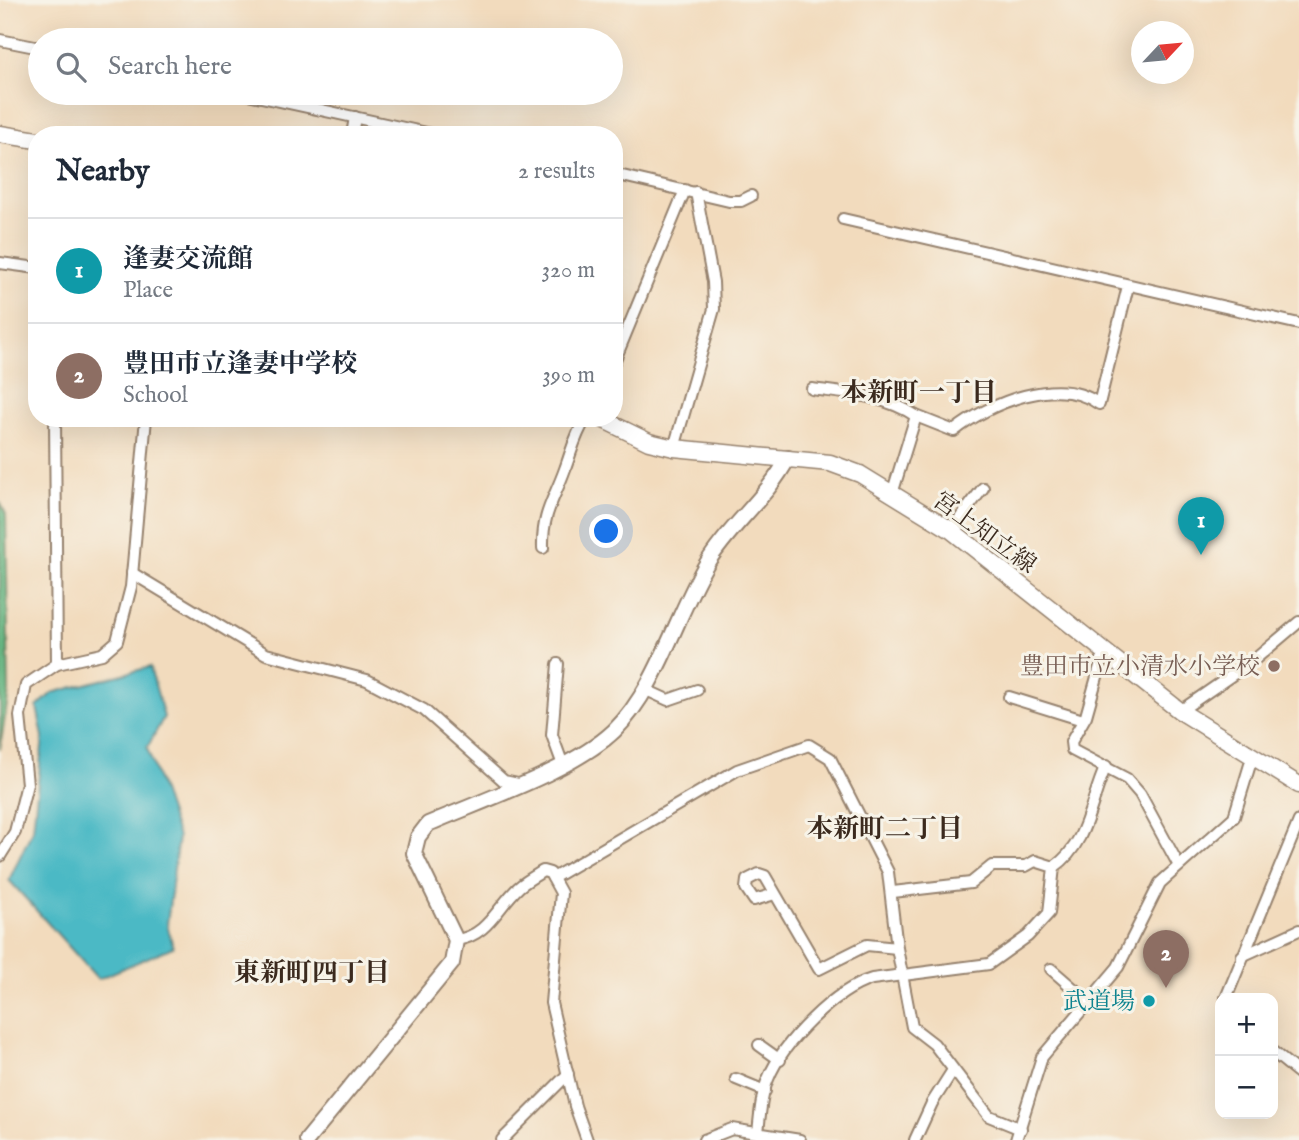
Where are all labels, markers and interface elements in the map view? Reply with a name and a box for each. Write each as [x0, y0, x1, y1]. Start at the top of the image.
north arrow [1131, 21, 1194, 84]
search box [28, 28, 623, 105]
icon: search [52, 48, 90, 86]
text: Search here [108, 50, 232, 83]
text: Nearby [56, 153, 149, 191]
text: 2 results [518, 157, 595, 186]
text: 逢妻交流館 [123, 243, 253, 276]
text: 1 [75, 256, 83, 285]
text: 320 m [542, 256, 595, 285]
text: Place [123, 276, 173, 305]
text: 豊田市立逢妻中学校 [123, 348, 357, 381]
text: 2 [74, 361, 84, 390]
text: 390 m [542, 361, 595, 390]
district label: 本新町一丁目 [841, 377, 997, 410]
text: School [123, 381, 188, 410]
street label: 宮上知立線 [926, 485, 1042, 581]
pin: 1 [1178, 497, 1224, 555]
your location [589, 514, 623, 548]
place label: 豊田市立小清水小学校 [1020, 652, 1260, 683]
marker: 豊田市立小清水小学校 [1266, 658, 1282, 674]
district label: 本新町二丁目 [807, 813, 963, 846]
pin: 2 [1143, 930, 1189, 988]
district label: 東新町四丁目 [234, 957, 390, 990]
place label: 武道場 [1063, 987, 1135, 1018]
marker: 武道場 [1141, 993, 1157, 1009]
map controls [1215, 993, 1278, 1119]
button: + [1215, 993, 1278, 1056]
button: − [1215, 1056, 1278, 1119]

